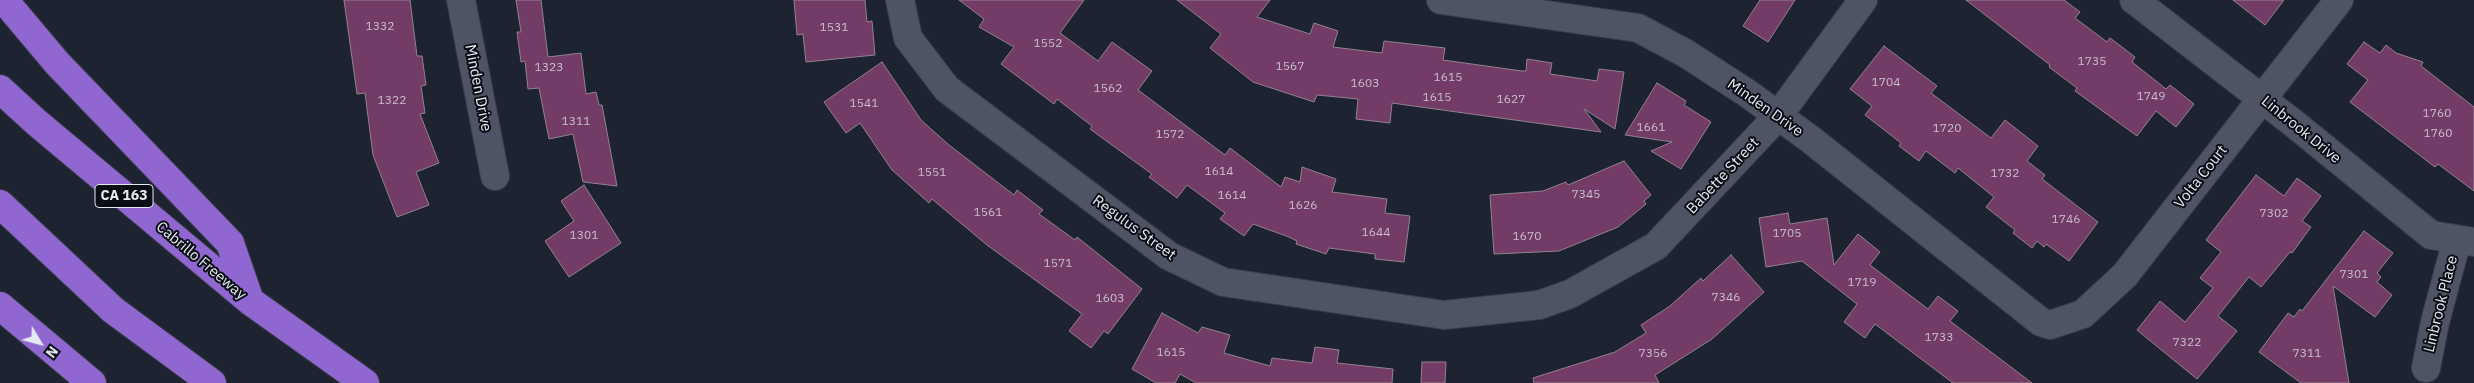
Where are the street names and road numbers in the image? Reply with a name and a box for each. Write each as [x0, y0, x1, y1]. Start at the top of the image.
street label: Minden Drive [461, 43, 495, 133]
street label: Minden Drive [1724, 75, 1806, 141]
street label: Linbrook Drive [2258, 92, 2344, 168]
street label: Babette Street [1683, 134, 1763, 218]
street label: Volta Court [2171, 142, 2231, 212]
road number: CA 163 [95, 185, 153, 208]
street label: Regulus Street [1089, 192, 1179, 264]
street label: Cabrillo Freeway [152, 218, 250, 304]
street label: Linbrook Place [2420, 254, 2462, 354]

